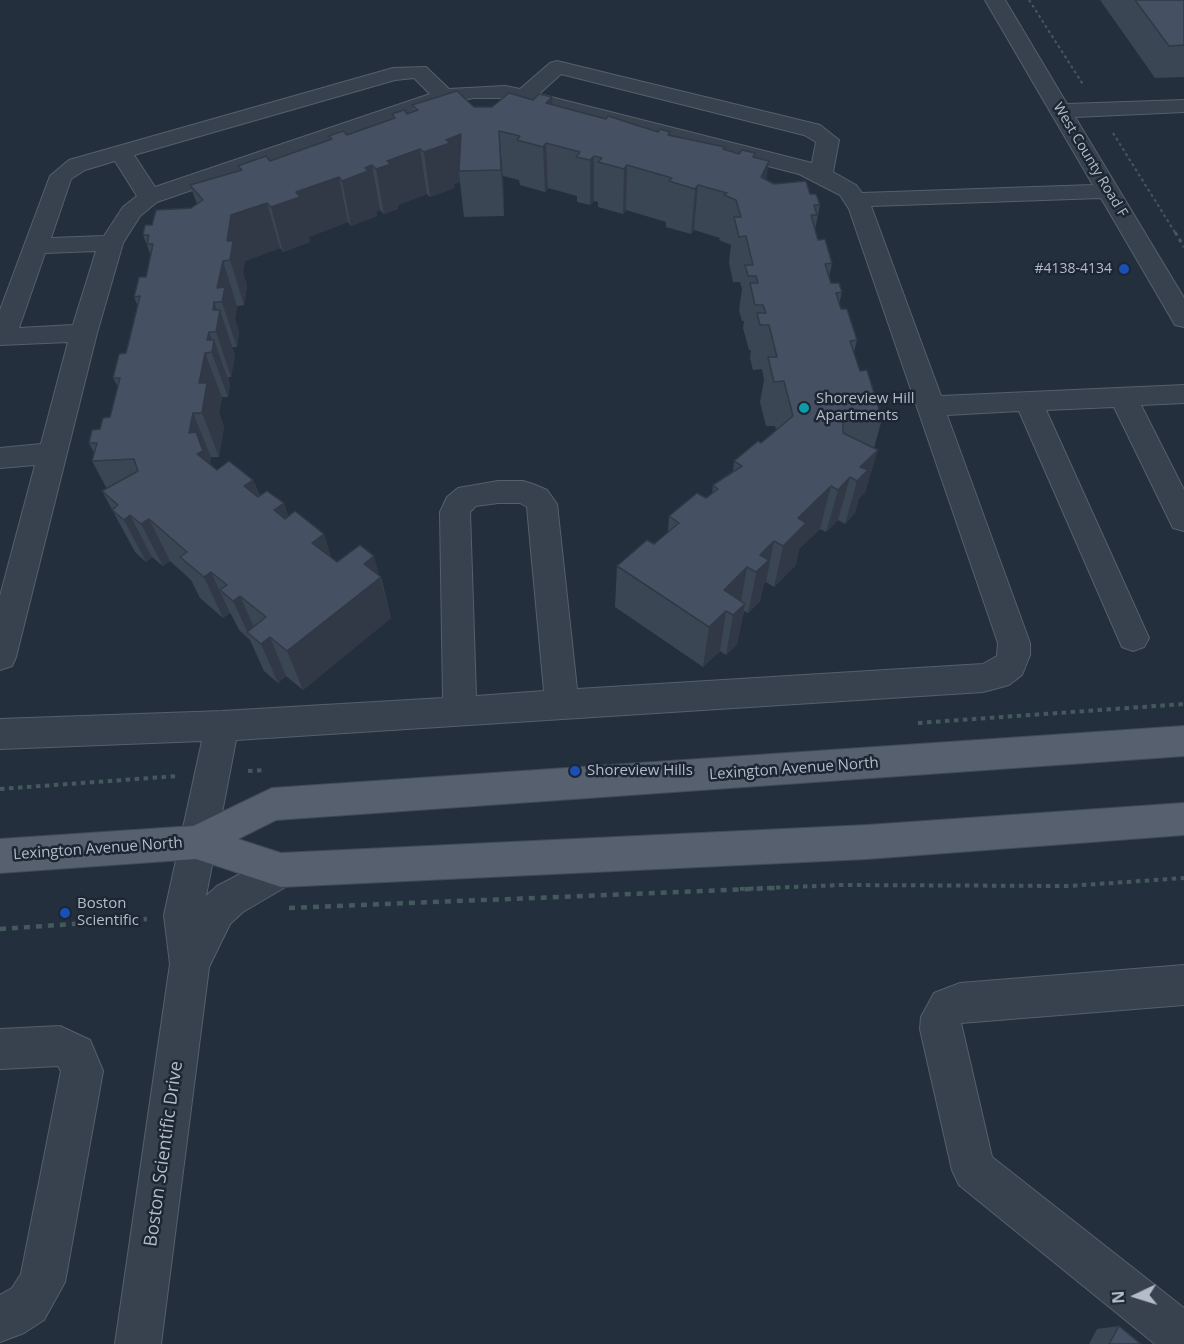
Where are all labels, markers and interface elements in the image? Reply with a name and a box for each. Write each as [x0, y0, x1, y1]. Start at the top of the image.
street label: West County Road F [1049, 100, 1131, 220]
place label: #4138-4134 [1034, 261, 1112, 277]
marker: #4138-4134 [1117, 262, 1131, 276]
place label: Shoreview Hill Apartments [816, 390, 915, 425]
marker: Shoreview Hill Apartments [797, 401, 811, 415]
street label: Lexington Avenue North [709, 754, 879, 784]
place label: Shoreview Hills [587, 762, 693, 780]
marker: Shoreview Hills [568, 764, 582, 778]
street label: Lexington Avenue North [13, 834, 183, 864]
place label: Boston Scientific [77, 895, 139, 930]
marker: Boston Scientific [58, 906, 72, 920]
street label: Boston Scientific Drive [140, 1060, 188, 1248]
north arrow [1106, 1266, 1166, 1326]
text: N [1107, 1290, 1129, 1305]

